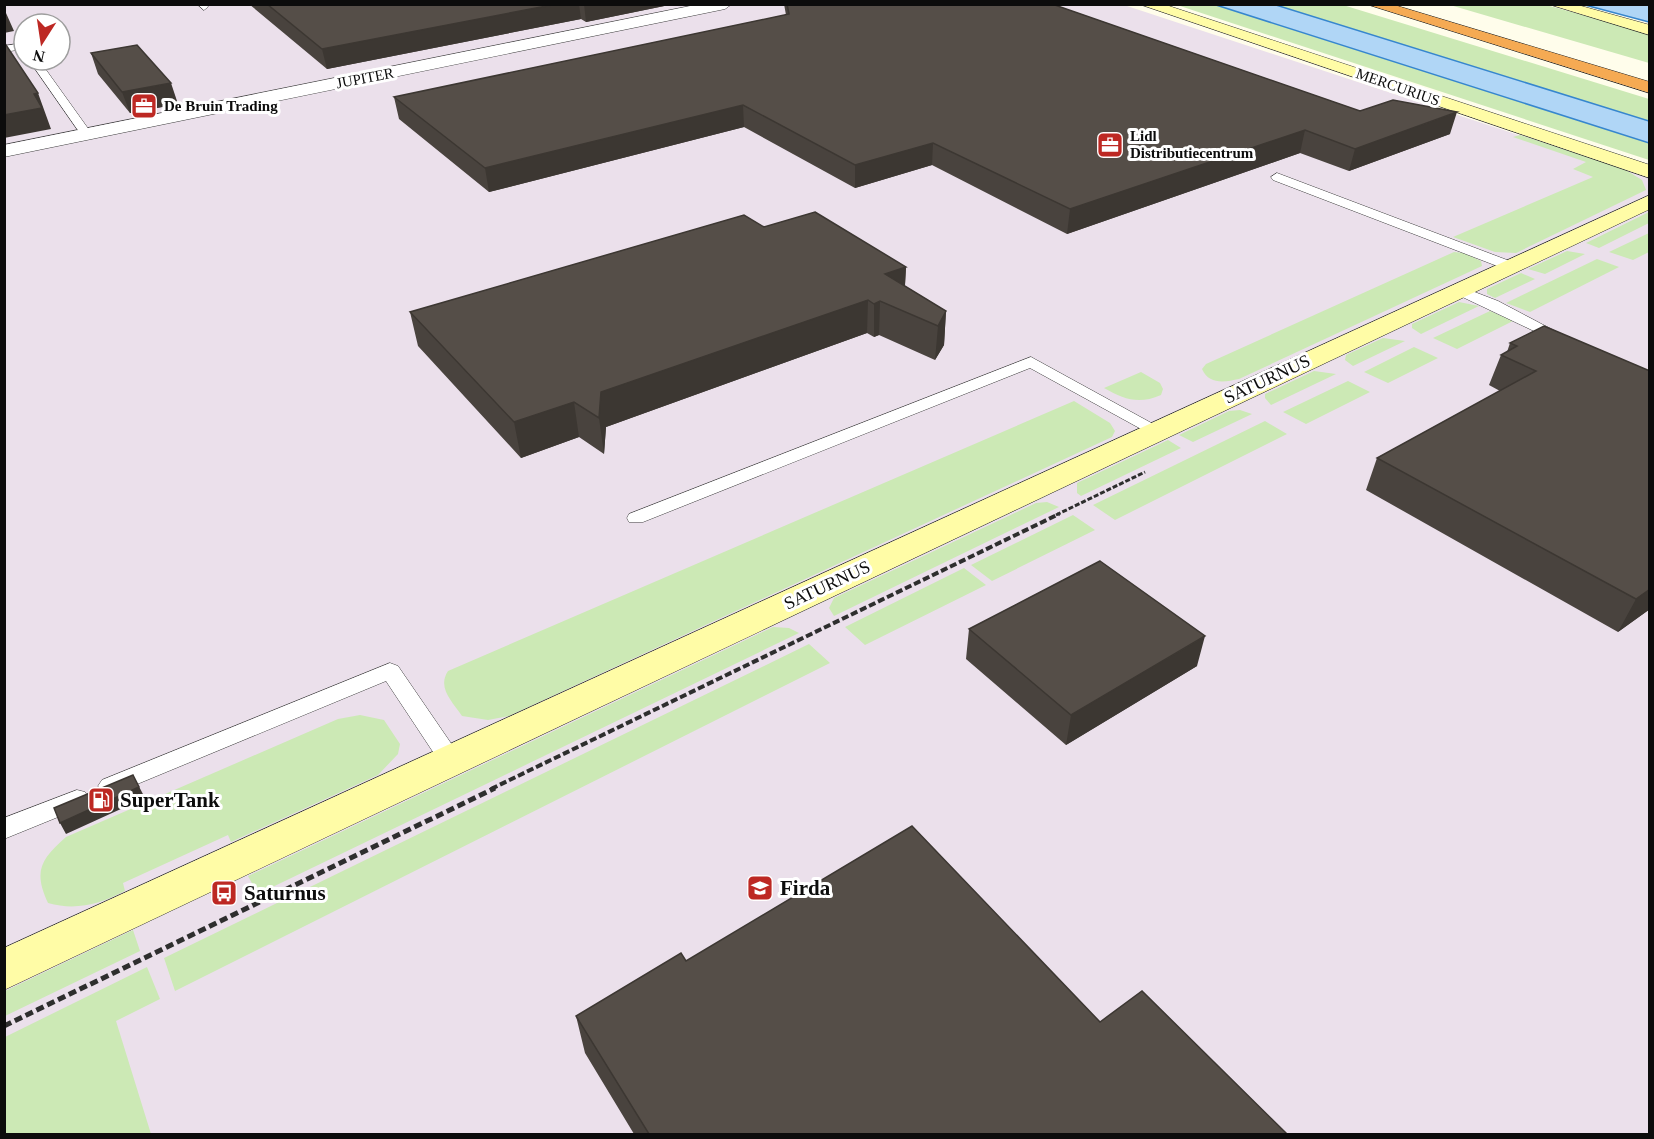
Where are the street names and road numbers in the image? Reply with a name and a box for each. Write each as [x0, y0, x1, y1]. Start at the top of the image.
street label: JUPITER [335, 65, 395, 91]
street label: MERCURIUS [1354, 65, 1442, 109]
street label: SATURNUS [1221, 350, 1313, 408]
street label: SATURNUS [781, 556, 873, 614]

